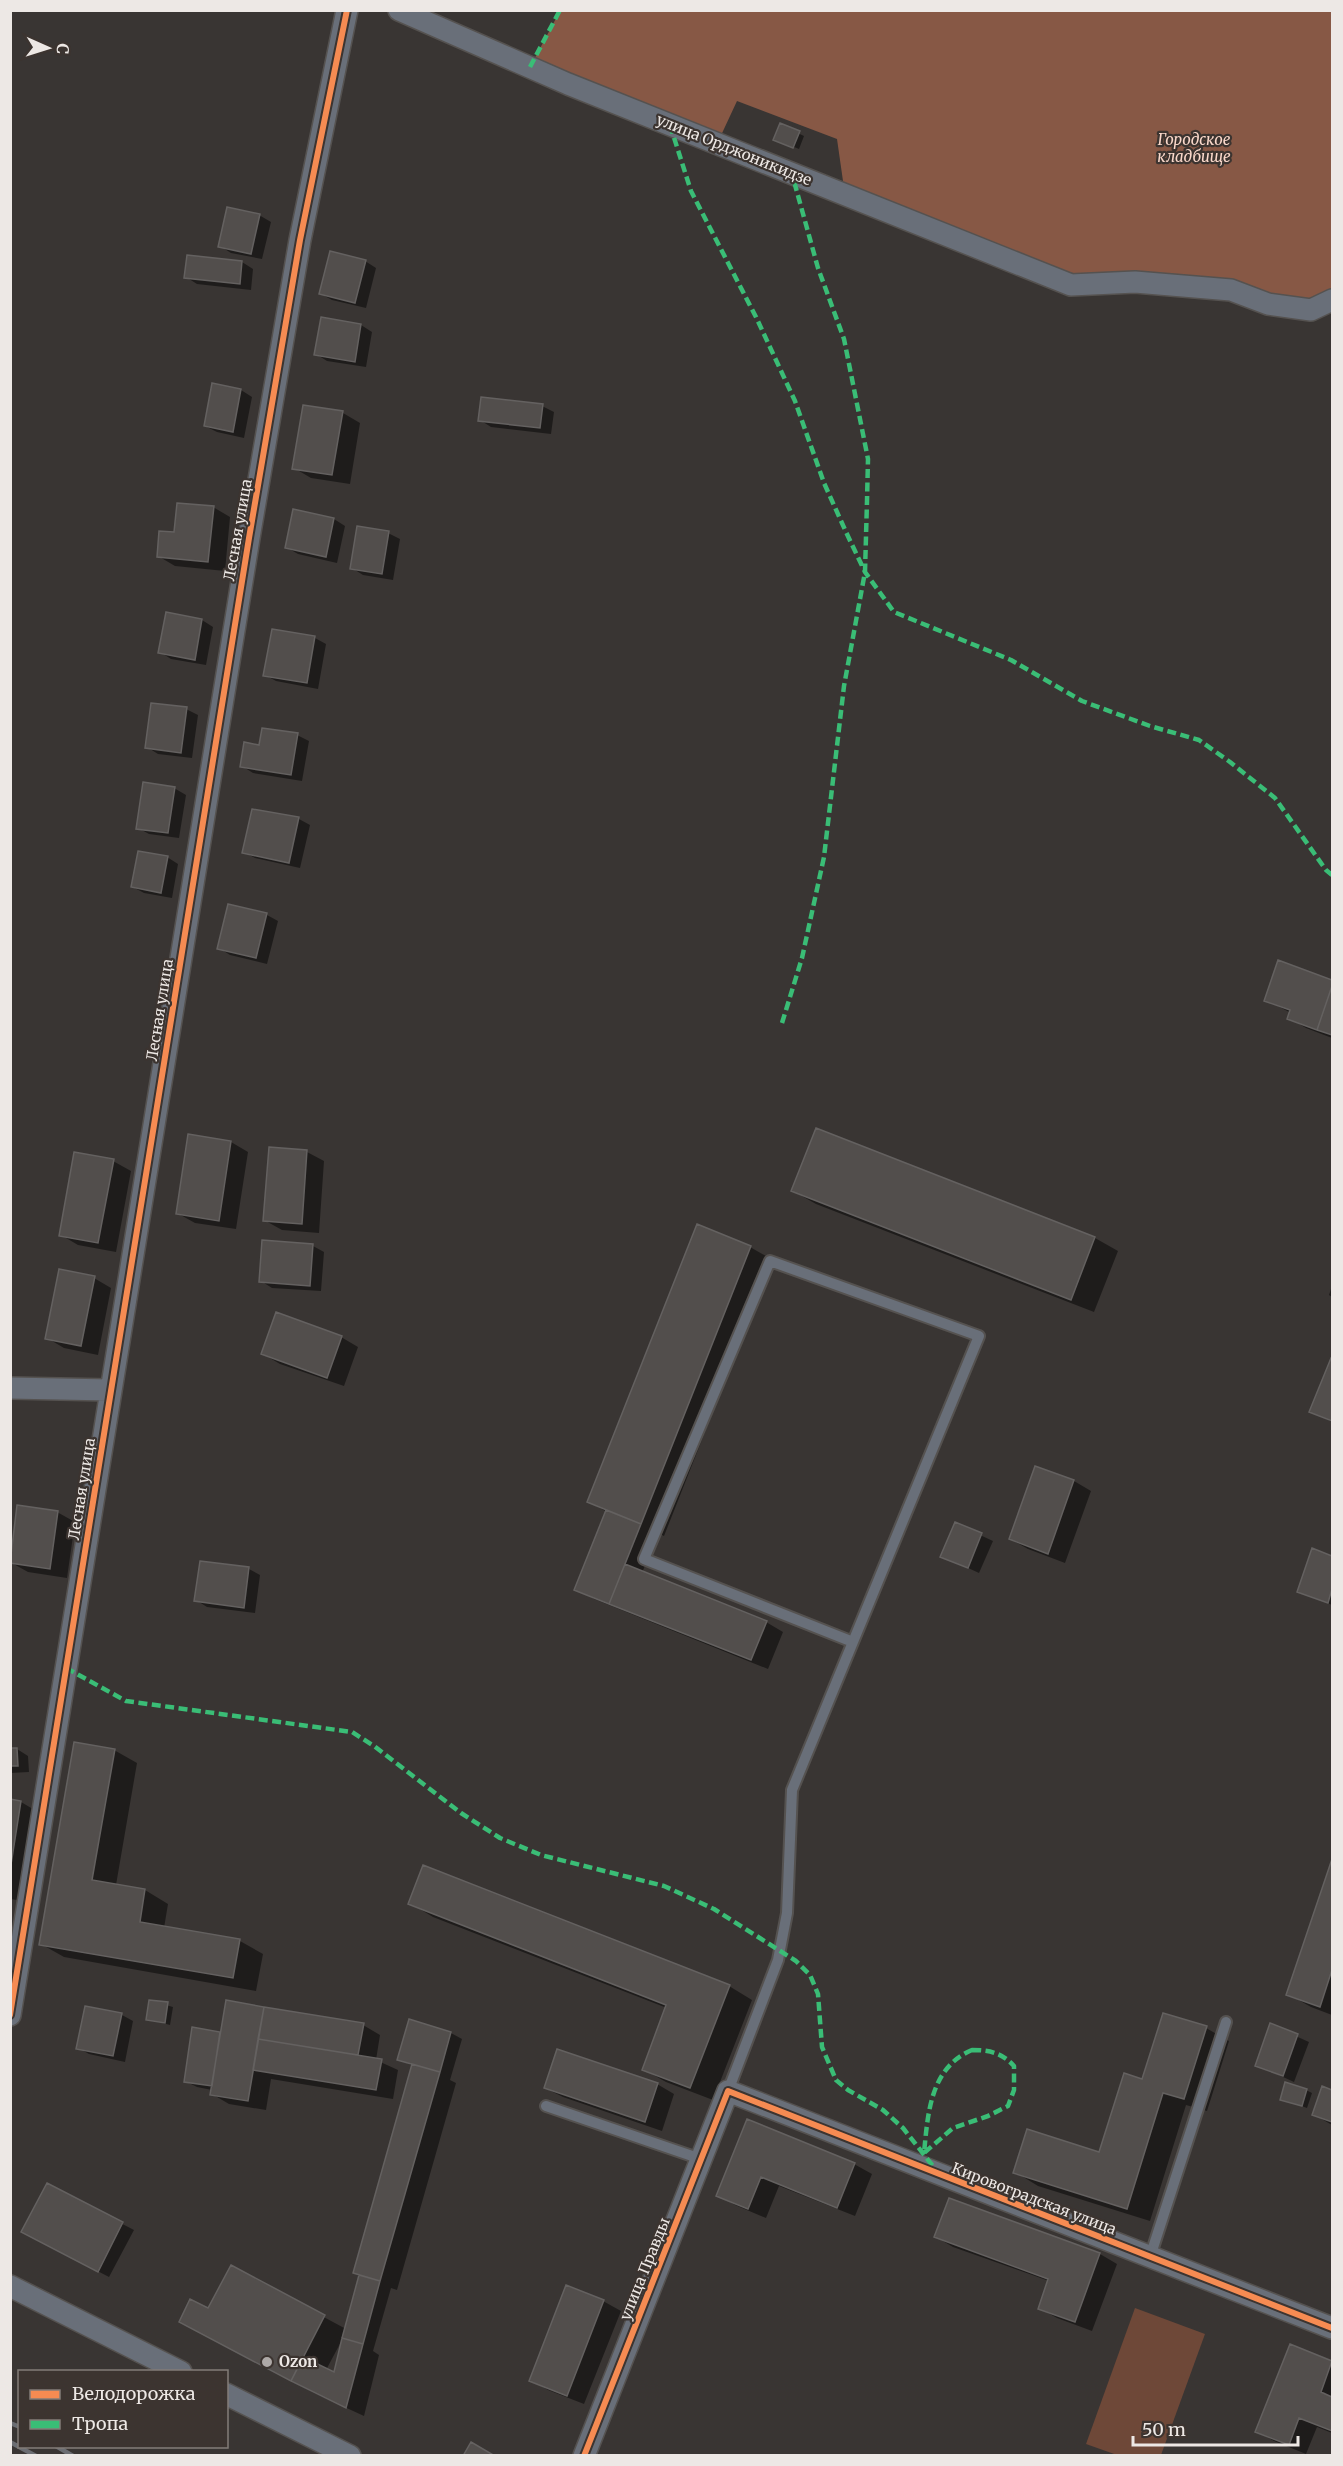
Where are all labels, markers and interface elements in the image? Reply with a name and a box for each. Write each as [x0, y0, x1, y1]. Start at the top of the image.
north arrow [18, 18, 78, 78]
text: С [53, 43, 73, 55]
street label: улица Орджоникидзе [654, 110, 815, 190]
park label: Городское кладбище [1157, 130, 1231, 166]
street label: Лесная улица [219, 477, 256, 582]
street label: Лесная улица [142, 958, 177, 1062]
street label: Лесная улица [64, 1437, 99, 1541]
street label: Кировоградская улица [949, 2158, 1119, 2239]
street label: улица Правды [615, 2215, 674, 2323]
place label: Ozon [279, 2352, 317, 2371]
marker: Ozon [260, 2355, 274, 2369]
legend [18, 2370, 228, 2448]
text: Велодорожка [72, 2382, 196, 2405]
scale bar [1133, 2409, 1298, 2447]
text: Тропа [72, 2412, 128, 2435]
text: 50 m [1142, 2418, 1186, 2441]

